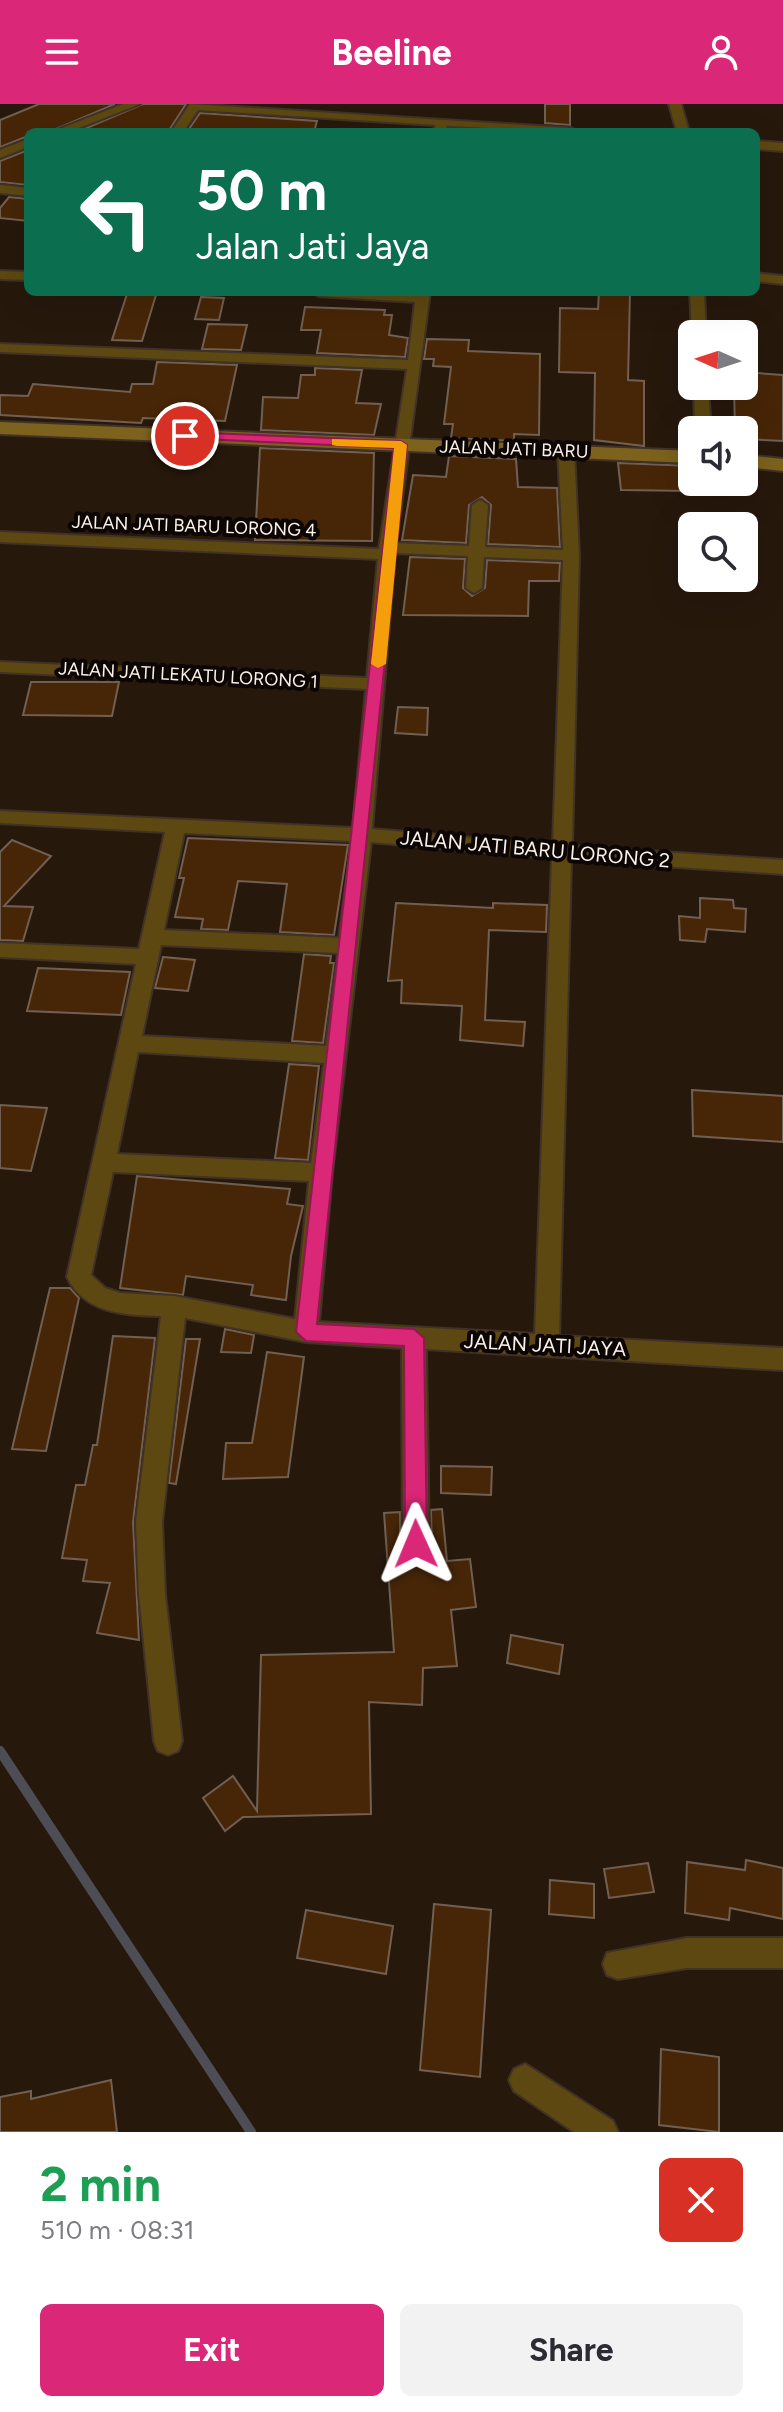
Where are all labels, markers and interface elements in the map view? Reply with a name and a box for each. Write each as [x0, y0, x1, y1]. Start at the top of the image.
icon: menu [40, 30, 84, 74]
icon: person [699, 30, 743, 74]
text: Beeline [331, 31, 452, 74]
text: 50 m [196, 157, 327, 224]
icon: left [64, 160, 168, 264]
text: Jalan Jati Jaya [196, 225, 429, 268]
north arrow [678, 320, 758, 400]
map controls [678, 320, 758, 592]
pin [151, 402, 219, 470]
icon: arrive [163, 414, 207, 458]
button: sound [678, 416, 758, 496]
street label: JALAN JATI BARU [439, 435, 589, 463]
street label: JALAN JATI BARU LORONG 4 [71, 511, 317, 541]
button: search [678, 512, 758, 592]
street label: JALAN JATI LEKATU LORONG 1 [58, 657, 318, 693]
street label: JALAN JATI BARU LORONG 2 [399, 825, 671, 873]
street label: JALAN JATI JAYA [463, 1329, 627, 1361]
position arrow [374, 1502, 458, 1586]
text: 2 min [40, 2155, 161, 2213]
button: close [659, 2158, 743, 2242]
text: 510 m · 08:31 [40, 2214, 194, 2246]
button: Exit [40, 2304, 384, 2396]
button: Share [400, 2304, 743, 2396]

